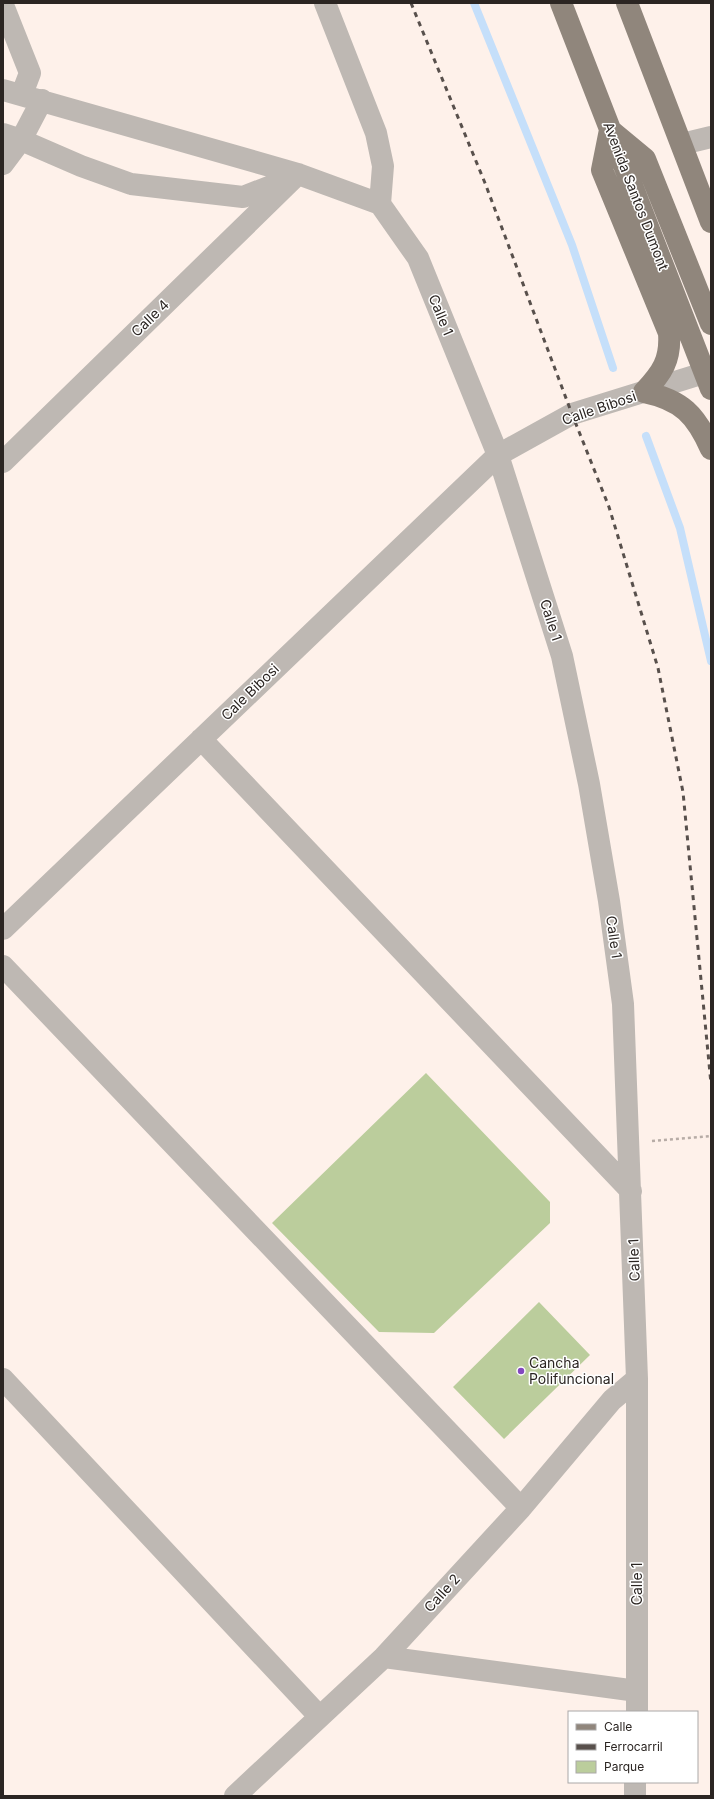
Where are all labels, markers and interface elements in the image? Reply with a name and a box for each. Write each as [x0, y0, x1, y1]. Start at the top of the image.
street label: Avenida Santos Dumont [600, 119, 673, 273]
street label: Calle 1 [426, 292, 457, 338]
street label: Calle 4 [127, 296, 172, 340]
street label: Calle Bibosi [560, 387, 638, 428]
street label: Calle 1 [537, 597, 566, 643]
street label: Cale Bibosi [217, 660, 282, 723]
street label: Calle 1 [603, 915, 626, 959]
street label: Calle 1 [624, 1238, 643, 1282]
place label: Cancha Polifuncional [529, 1354, 614, 1387]
marker: Cancha Polifuncional [516, 1366, 526, 1376]
street label: Calle 1 [628, 1563, 645, 1605]
street label: Calle 2 [420, 1570, 463, 1615]
legend [568, 1711, 698, 1783]
text: Calle [604, 1719, 632, 1734]
text: Ferrocarril [604, 1739, 663, 1754]
text: Parque [604, 1759, 644, 1774]

